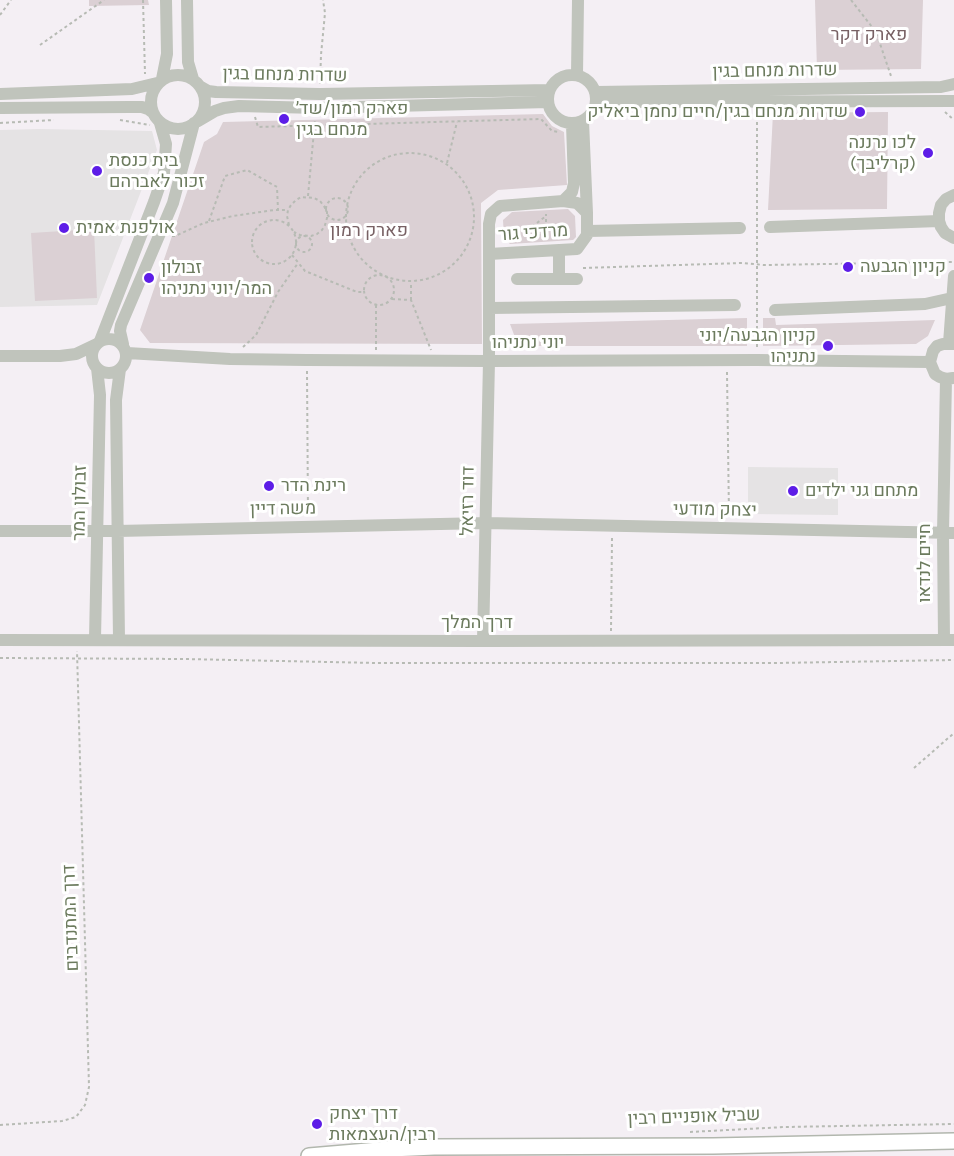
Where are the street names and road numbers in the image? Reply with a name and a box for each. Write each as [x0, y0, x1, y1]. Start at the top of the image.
street label: שדרות מנחם בגין [712, 59, 838, 83]
street label: שדרות מנחם בגין [222, 63, 348, 87]
street label: מרדכי גור [497, 220, 569, 246]
street label: יוני נתניהו [492, 332, 564, 354]
street label: זבולון המר [69, 465, 91, 541]
street label: דוד רזיאל [457, 466, 479, 536]
street label: משה דיין [250, 498, 316, 520]
street label: יצחק מודעי [673, 498, 757, 522]
street label: חיים לנדאו [914, 523, 936, 603]
street label: דרך המלך [441, 612, 513, 634]
street label: דרך המתנדבים [58, 864, 84, 972]
street label: שביל אופניים רבין [627, 1104, 761, 1130]

